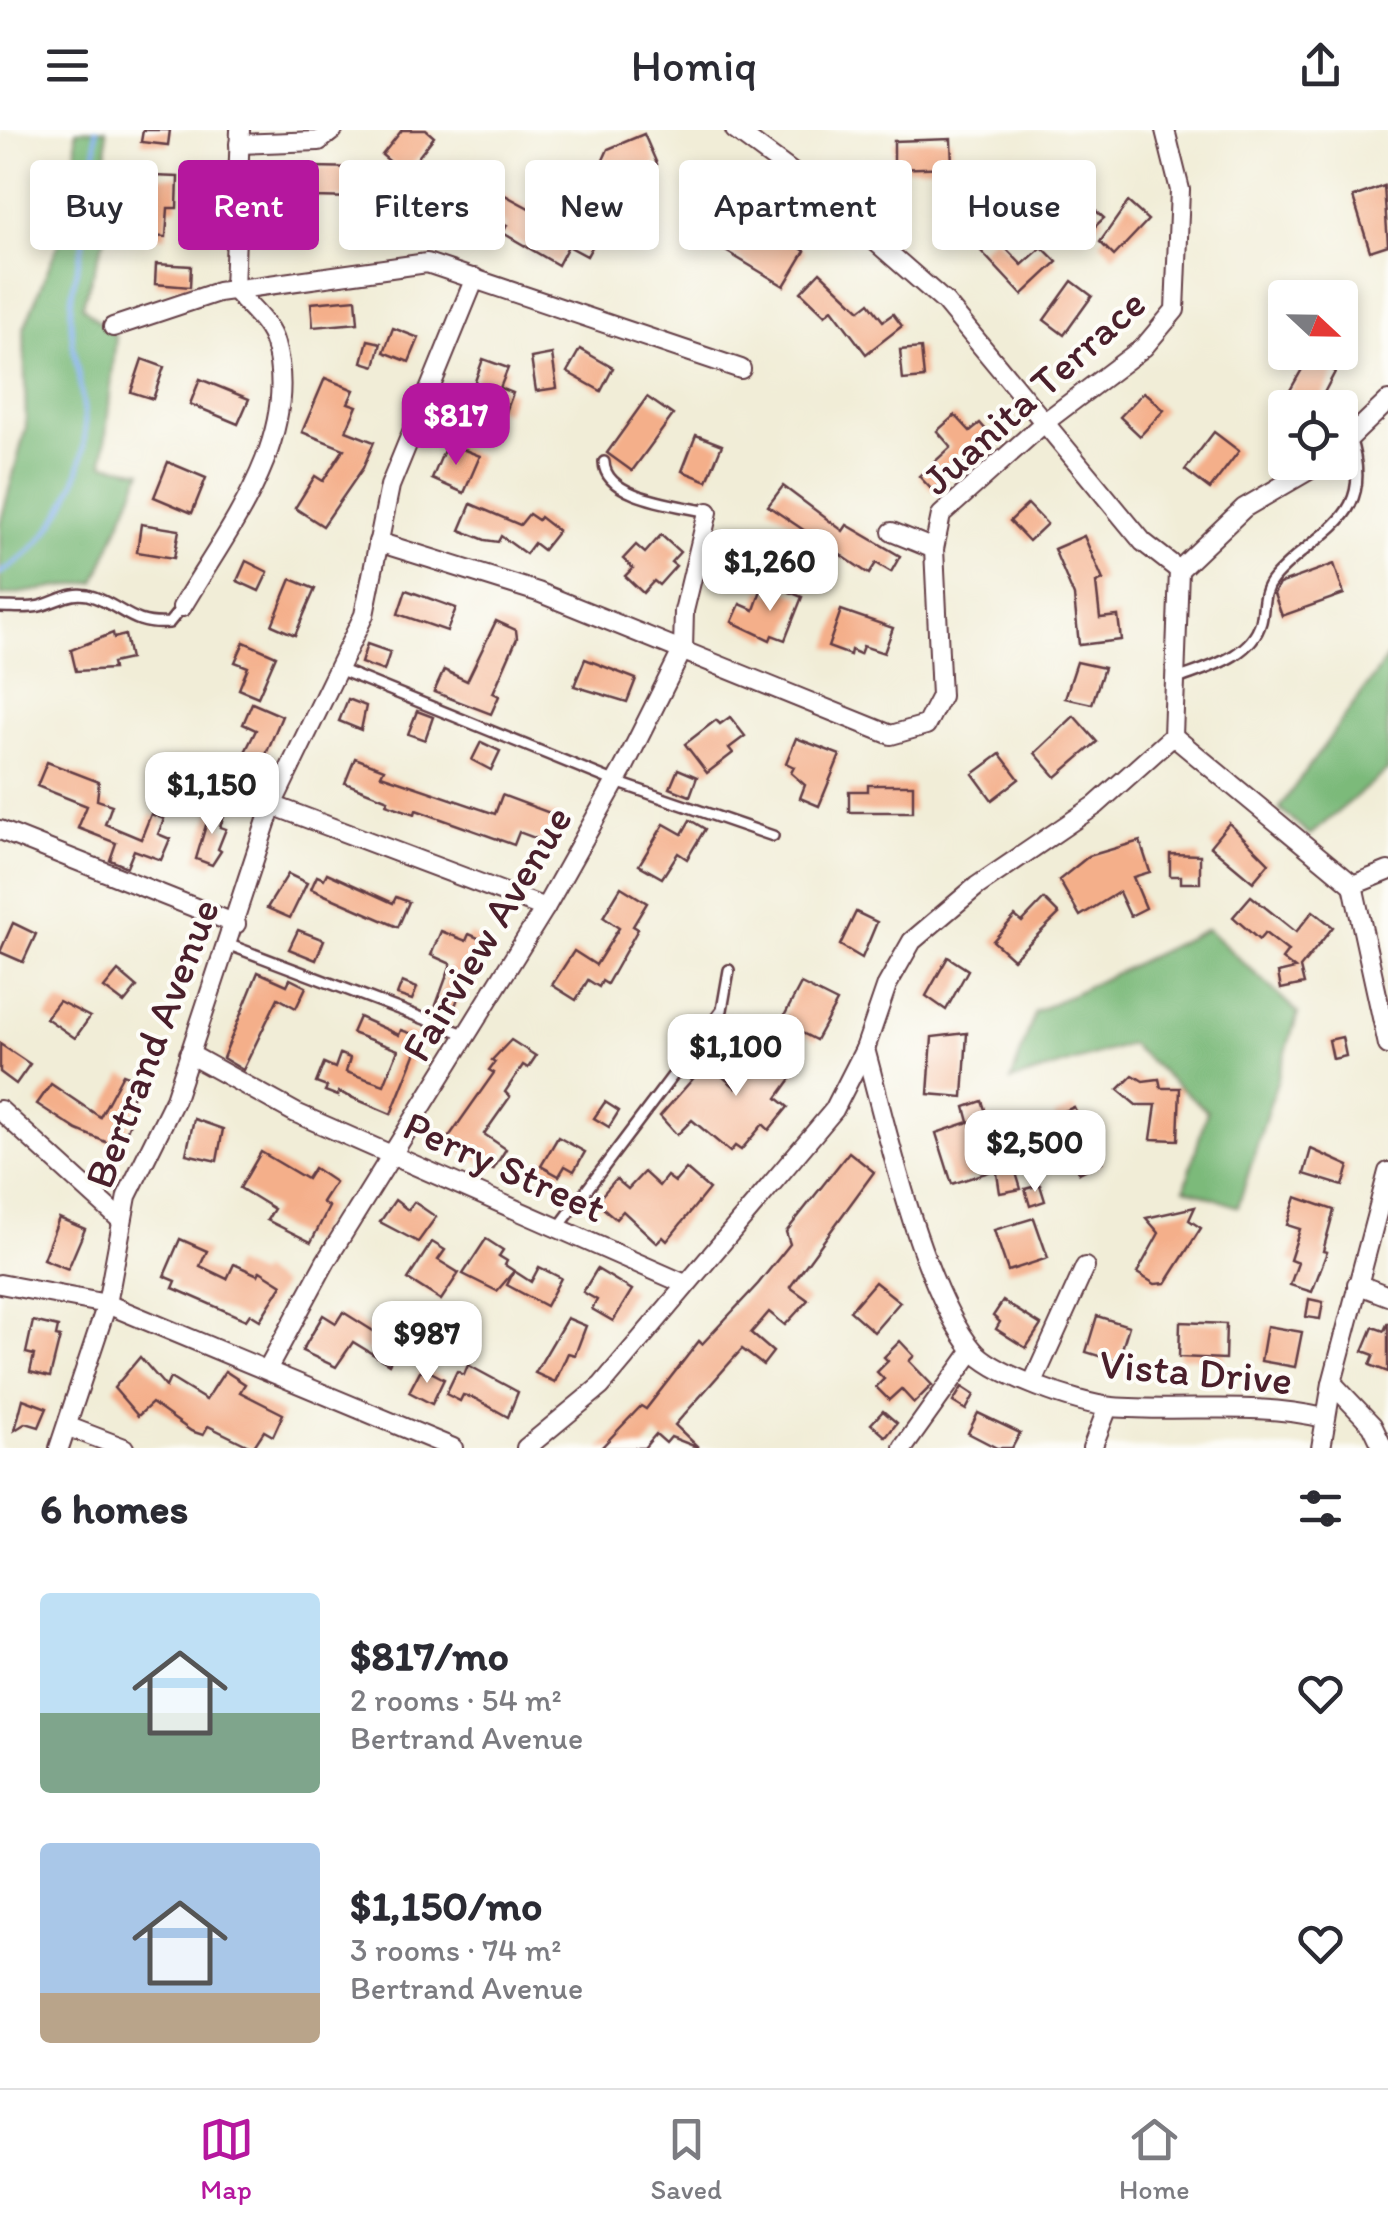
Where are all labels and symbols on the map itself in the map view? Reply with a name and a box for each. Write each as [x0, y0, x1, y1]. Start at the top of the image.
street label: Juanita Terrace [911, 278, 1156, 505]
north arrow [1268, 280, 1358, 370]
pin: $817 [397, 383, 515, 468]
pin: $1,260 [689, 529, 851, 614]
pin: $1,150 [131, 752, 293, 837]
street label: Fairview Avenue [390, 796, 583, 1070]
street label: Bertrand Avenue [73, 891, 230, 1195]
pin: $1,100 [655, 1014, 817, 1099]
street label: Perry Street [396, 1099, 614, 1234]
pin: $2,500 [954, 1110, 1116, 1195]
pin: $987 [368, 1301, 486, 1386]
street label: Vista Drive [1097, 1338, 1295, 1405]

